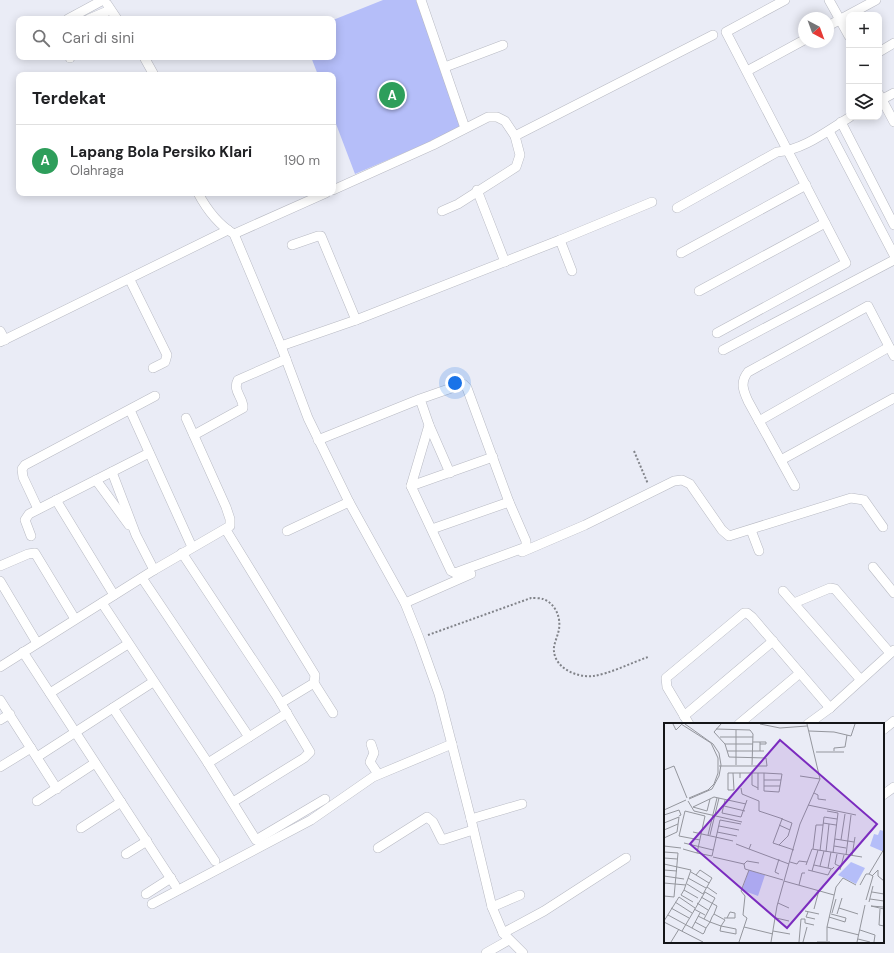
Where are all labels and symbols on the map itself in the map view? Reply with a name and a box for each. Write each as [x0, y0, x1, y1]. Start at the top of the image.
north arrow [798, 12, 834, 48]
pin: A [379, 80, 405, 110]
your location [445, 373, 465, 393]
inset map [664, 723, 884, 943]

